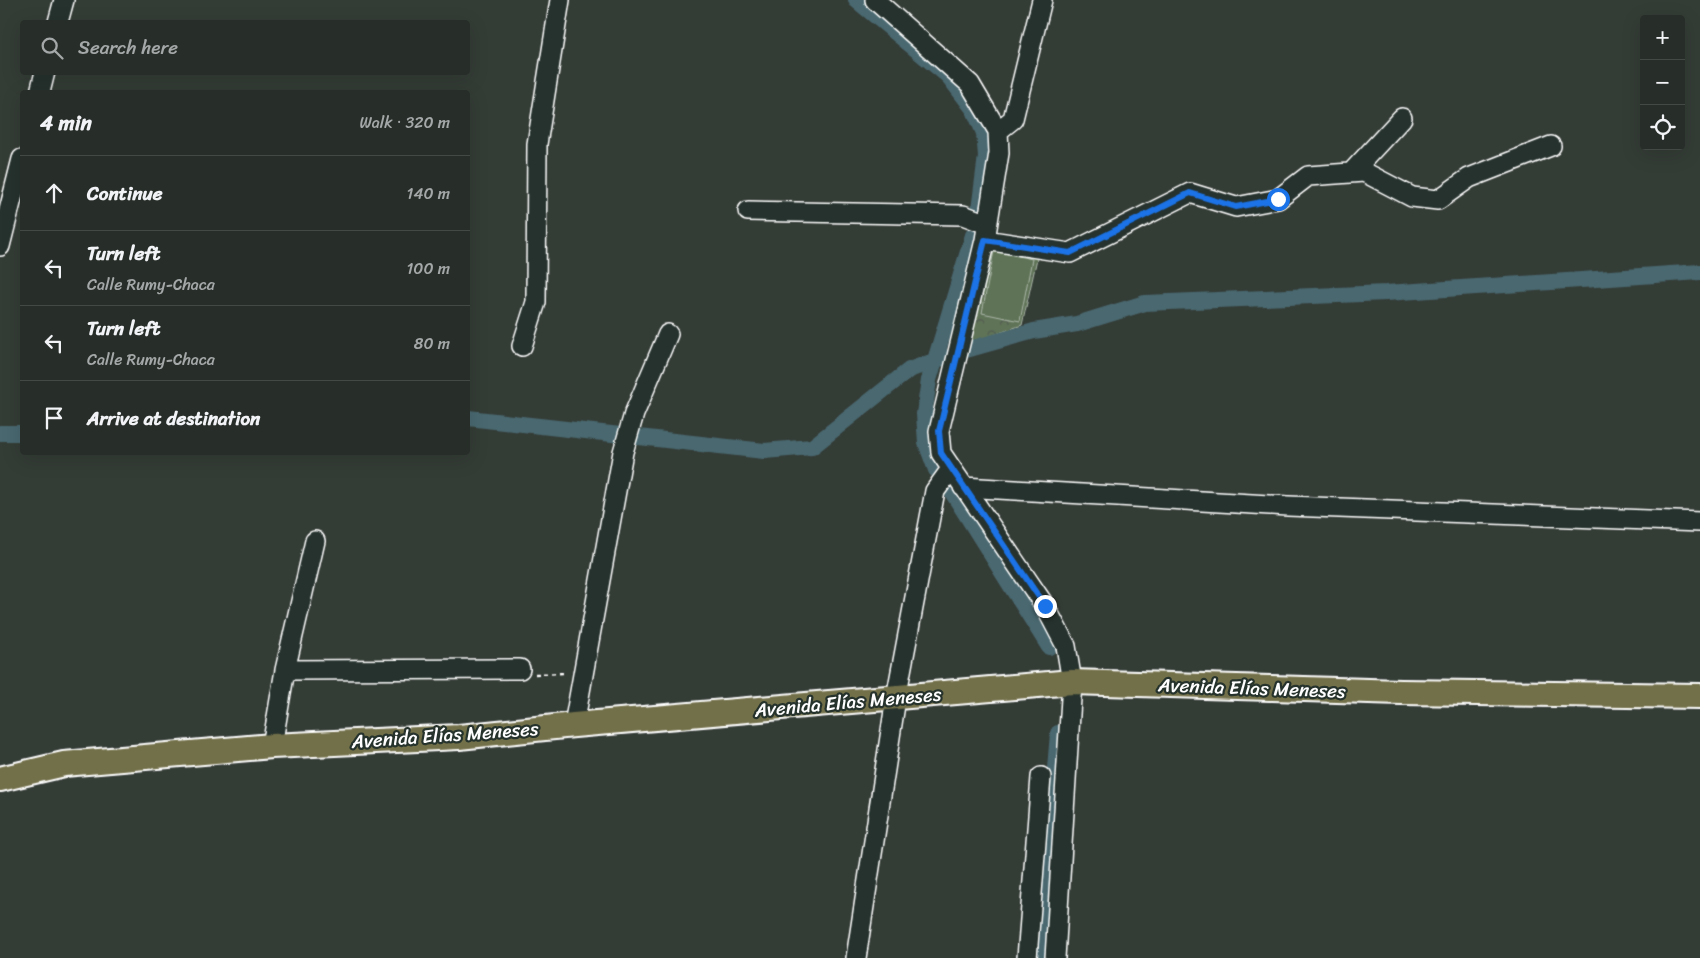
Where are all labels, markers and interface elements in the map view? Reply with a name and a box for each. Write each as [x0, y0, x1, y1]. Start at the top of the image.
map controls [1640, 15, 1685, 150]
button: + [1640, 15, 1685, 60]
search box [20, 20, 470, 75]
text: Search here [78, 31, 178, 64]
icon: search [38, 34, 66, 62]
button: − [1640, 60, 1685, 105]
text: 4 min [40, 104, 92, 142]
button: locate [1640, 105, 1685, 150]
text: Walk · 320 m [359, 108, 450, 137]
text: Continue [87, 177, 163, 210]
icon: ahead [40, 179, 68, 207]
text: 140 m [407, 179, 450, 208]
route start [1267, 188, 1290, 211]
text: Turn left [87, 237, 160, 270]
icon: left [40, 254, 68, 282]
text: 100 m [406, 254, 450, 283]
text: Calle Rumy-Chaca [87, 270, 215, 299]
text: Turn left [87, 312, 160, 345]
icon: left [40, 329, 68, 357]
text: 80 m [414, 329, 450, 358]
text: Calle Rumy-Chaca [87, 345, 215, 374]
text: Arrive at destination [87, 402, 260, 435]
icon: arrive [40, 404, 68, 432]
route end [1034, 595, 1057, 618]
street label: Avenida Elías Meneses [1157, 668, 1346, 708]
street label: Avenida Elías Meneses [752, 677, 943, 727]
street label: Avenida Elías Meneses [349, 712, 540, 758]

